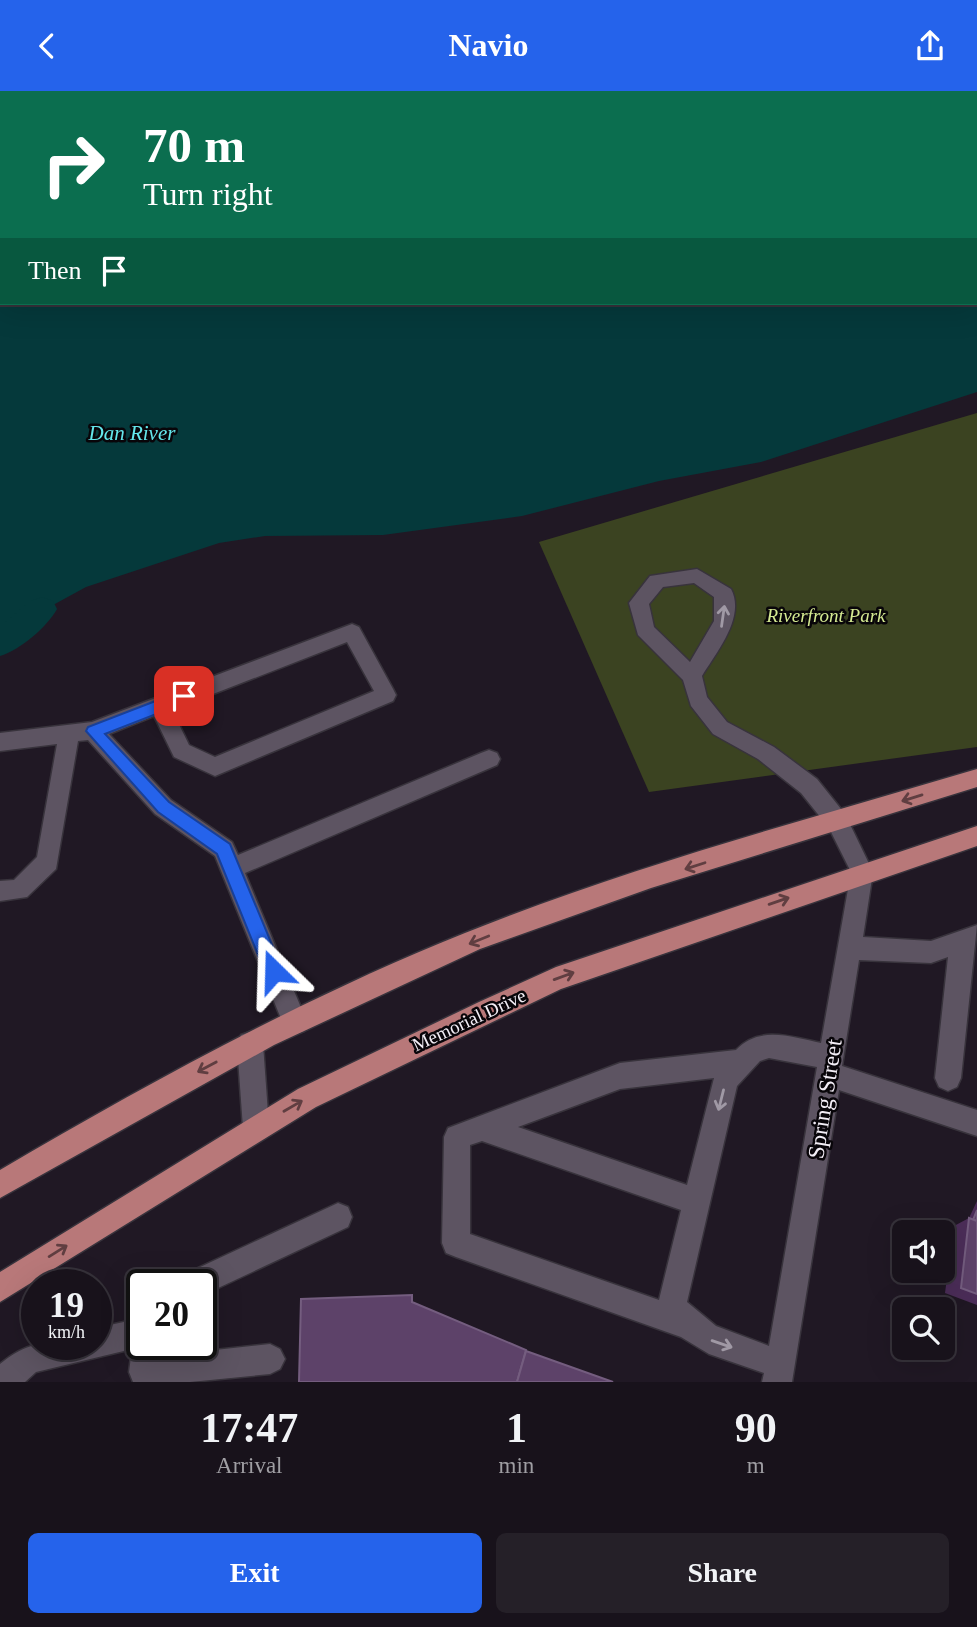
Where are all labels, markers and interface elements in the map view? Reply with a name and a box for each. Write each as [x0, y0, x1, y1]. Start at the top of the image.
icon: back [28, 27, 66, 65]
text: Navio [449, 27, 529, 63]
icon: share [911, 27, 949, 65]
text: 70 m [143, 118, 245, 173]
icon: right [28, 119, 119, 210]
text: Turn right [143, 176, 273, 212]
icon: arrive [95, 252, 133, 290]
text: Then [28, 256, 81, 285]
water label: Dan River [88, 421, 176, 445]
one-way arrow [716, 605, 729, 627]
park label: Riverfront Park [765, 605, 886, 626]
pin [154, 666, 214, 726]
icon: arrive [165, 677, 203, 715]
one-way arrow [901, 793, 923, 806]
one-way arrow [684, 861, 706, 873]
one-way arrow [768, 894, 790, 906]
position arrow [237, 934, 311, 1008]
one-way arrow [469, 934, 491, 947]
one-way arrow [553, 969, 575, 981]
street label: Memorial Drive [409, 985, 529, 1055]
street label: Spring Street [803, 1037, 847, 1161]
one-way arrow [197, 1061, 218, 1074]
one-way arrow [714, 1088, 727, 1111]
one-way arrow [282, 1099, 303, 1112]
map controls [892, 1220, 955, 1360]
button: sound [892, 1220, 955, 1283]
one-way arrow [47, 1244, 67, 1258]
speed limit sign: 20 [126, 1269, 217, 1360]
text: 19 [49, 1286, 84, 1325]
button: search [892, 1297, 955, 1360]
text: km/h [48, 1322, 85, 1342]
one-way arrow [710, 1339, 732, 1351]
text: 17:47 [200, 1405, 298, 1451]
text: 1 [506, 1405, 527, 1451]
text: 90 [735, 1405, 777, 1451]
text: Arrival [216, 1453, 283, 1478]
text: min [499, 1453, 534, 1478]
text: m [747, 1453, 765, 1478]
button: Exit [28, 1533, 482, 1613]
button: Share [496, 1533, 949, 1613]

